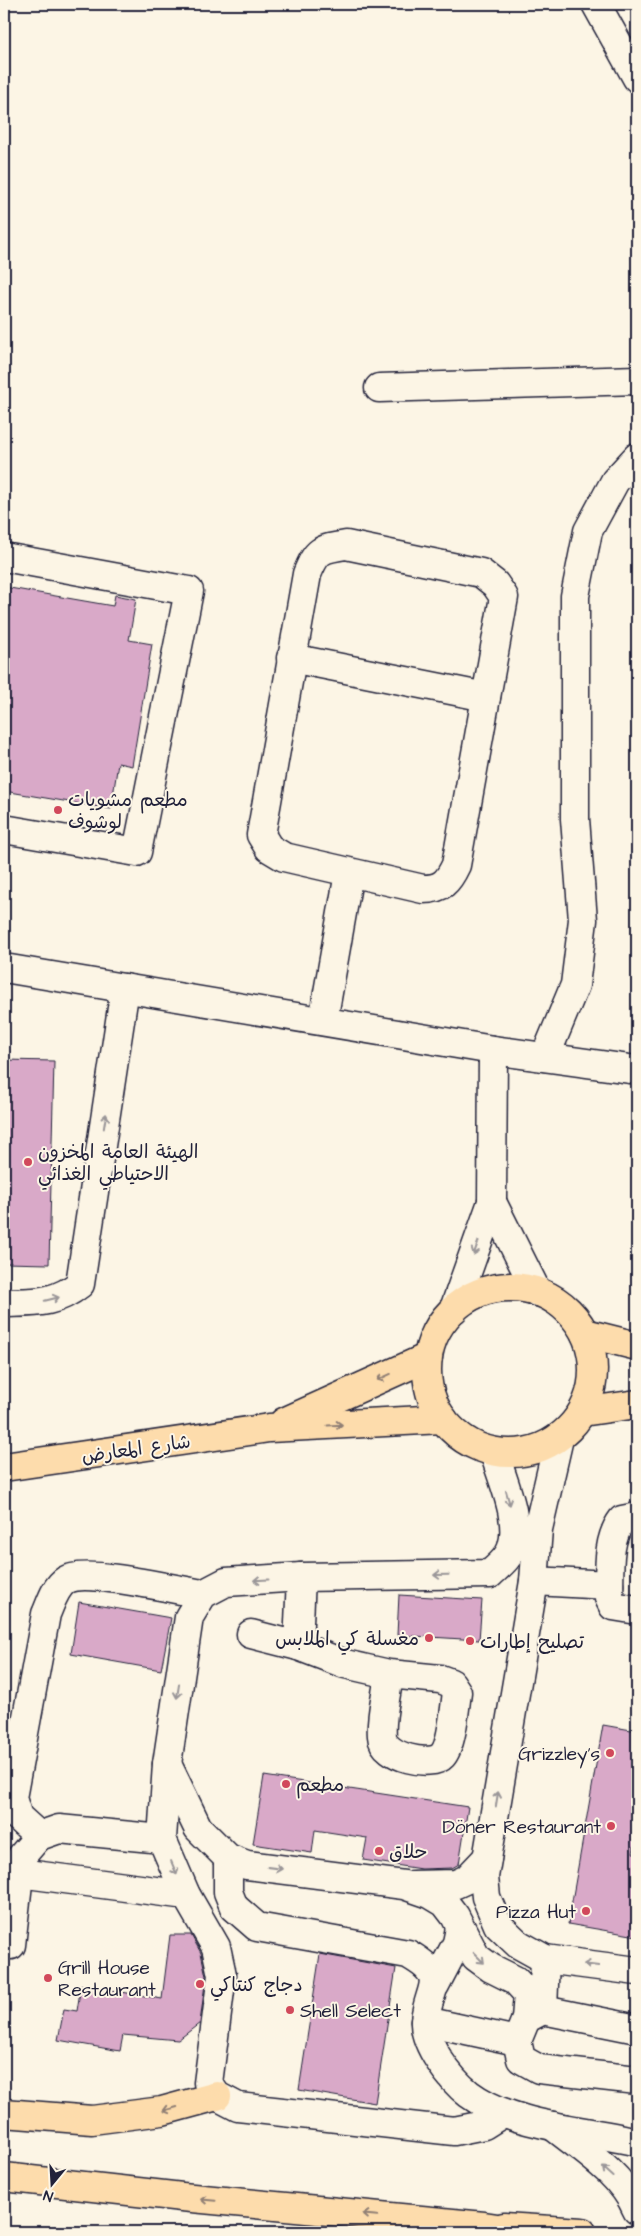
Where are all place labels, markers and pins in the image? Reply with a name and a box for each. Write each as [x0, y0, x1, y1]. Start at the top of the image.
place label: مطعم مشويات لوشوف [68, 787, 188, 836]
marker: مطعم مشويات لوشوف [52, 804, 64, 816]
place label: الهيئة العامة المخزون الاحتياطي الغذائي [38, 1139, 198, 1190]
marker: الهيئة العامة المخزون الاحتياطي الغذائي [22, 1156, 34, 1168]
place label: مغسلة كي الملابس [275, 1626, 419, 1655]
place label: تصليح إطارات [480, 1629, 585, 1656]
marker: مغسلة كي الملابس [423, 1632, 435, 1644]
marker: تصليح إطارات [464, 1635, 476, 1647]
place label: Grizzley's [518, 1741, 600, 1769]
marker: Grizzley's [604, 1747, 616, 1759]
place label: مطعم [296, 1772, 344, 1799]
marker: مطعم [280, 1778, 292, 1790]
place label: Döner Restaurant [442, 1814, 601, 1841]
marker: Döner Restaurant [605, 1820, 617, 1832]
place label: حلاق [389, 1839, 428, 1866]
marker: حلاق [373, 1845, 385, 1857]
place label: Pizza Hut [496, 1899, 576, 1926]
marker: Pizza Hut [580, 1905, 592, 1917]
place label: Grill House Restaurant [58, 1955, 156, 2004]
marker: Grill House Restaurant [42, 1972, 54, 1984]
place label: دجاج كنتاكي [210, 1972, 303, 2001]
marker: دجاج كنتاكي [194, 1978, 206, 1990]
place label: Shell Select [300, 1998, 401, 2025]
marker: Shell Select [284, 2004, 296, 2016]

